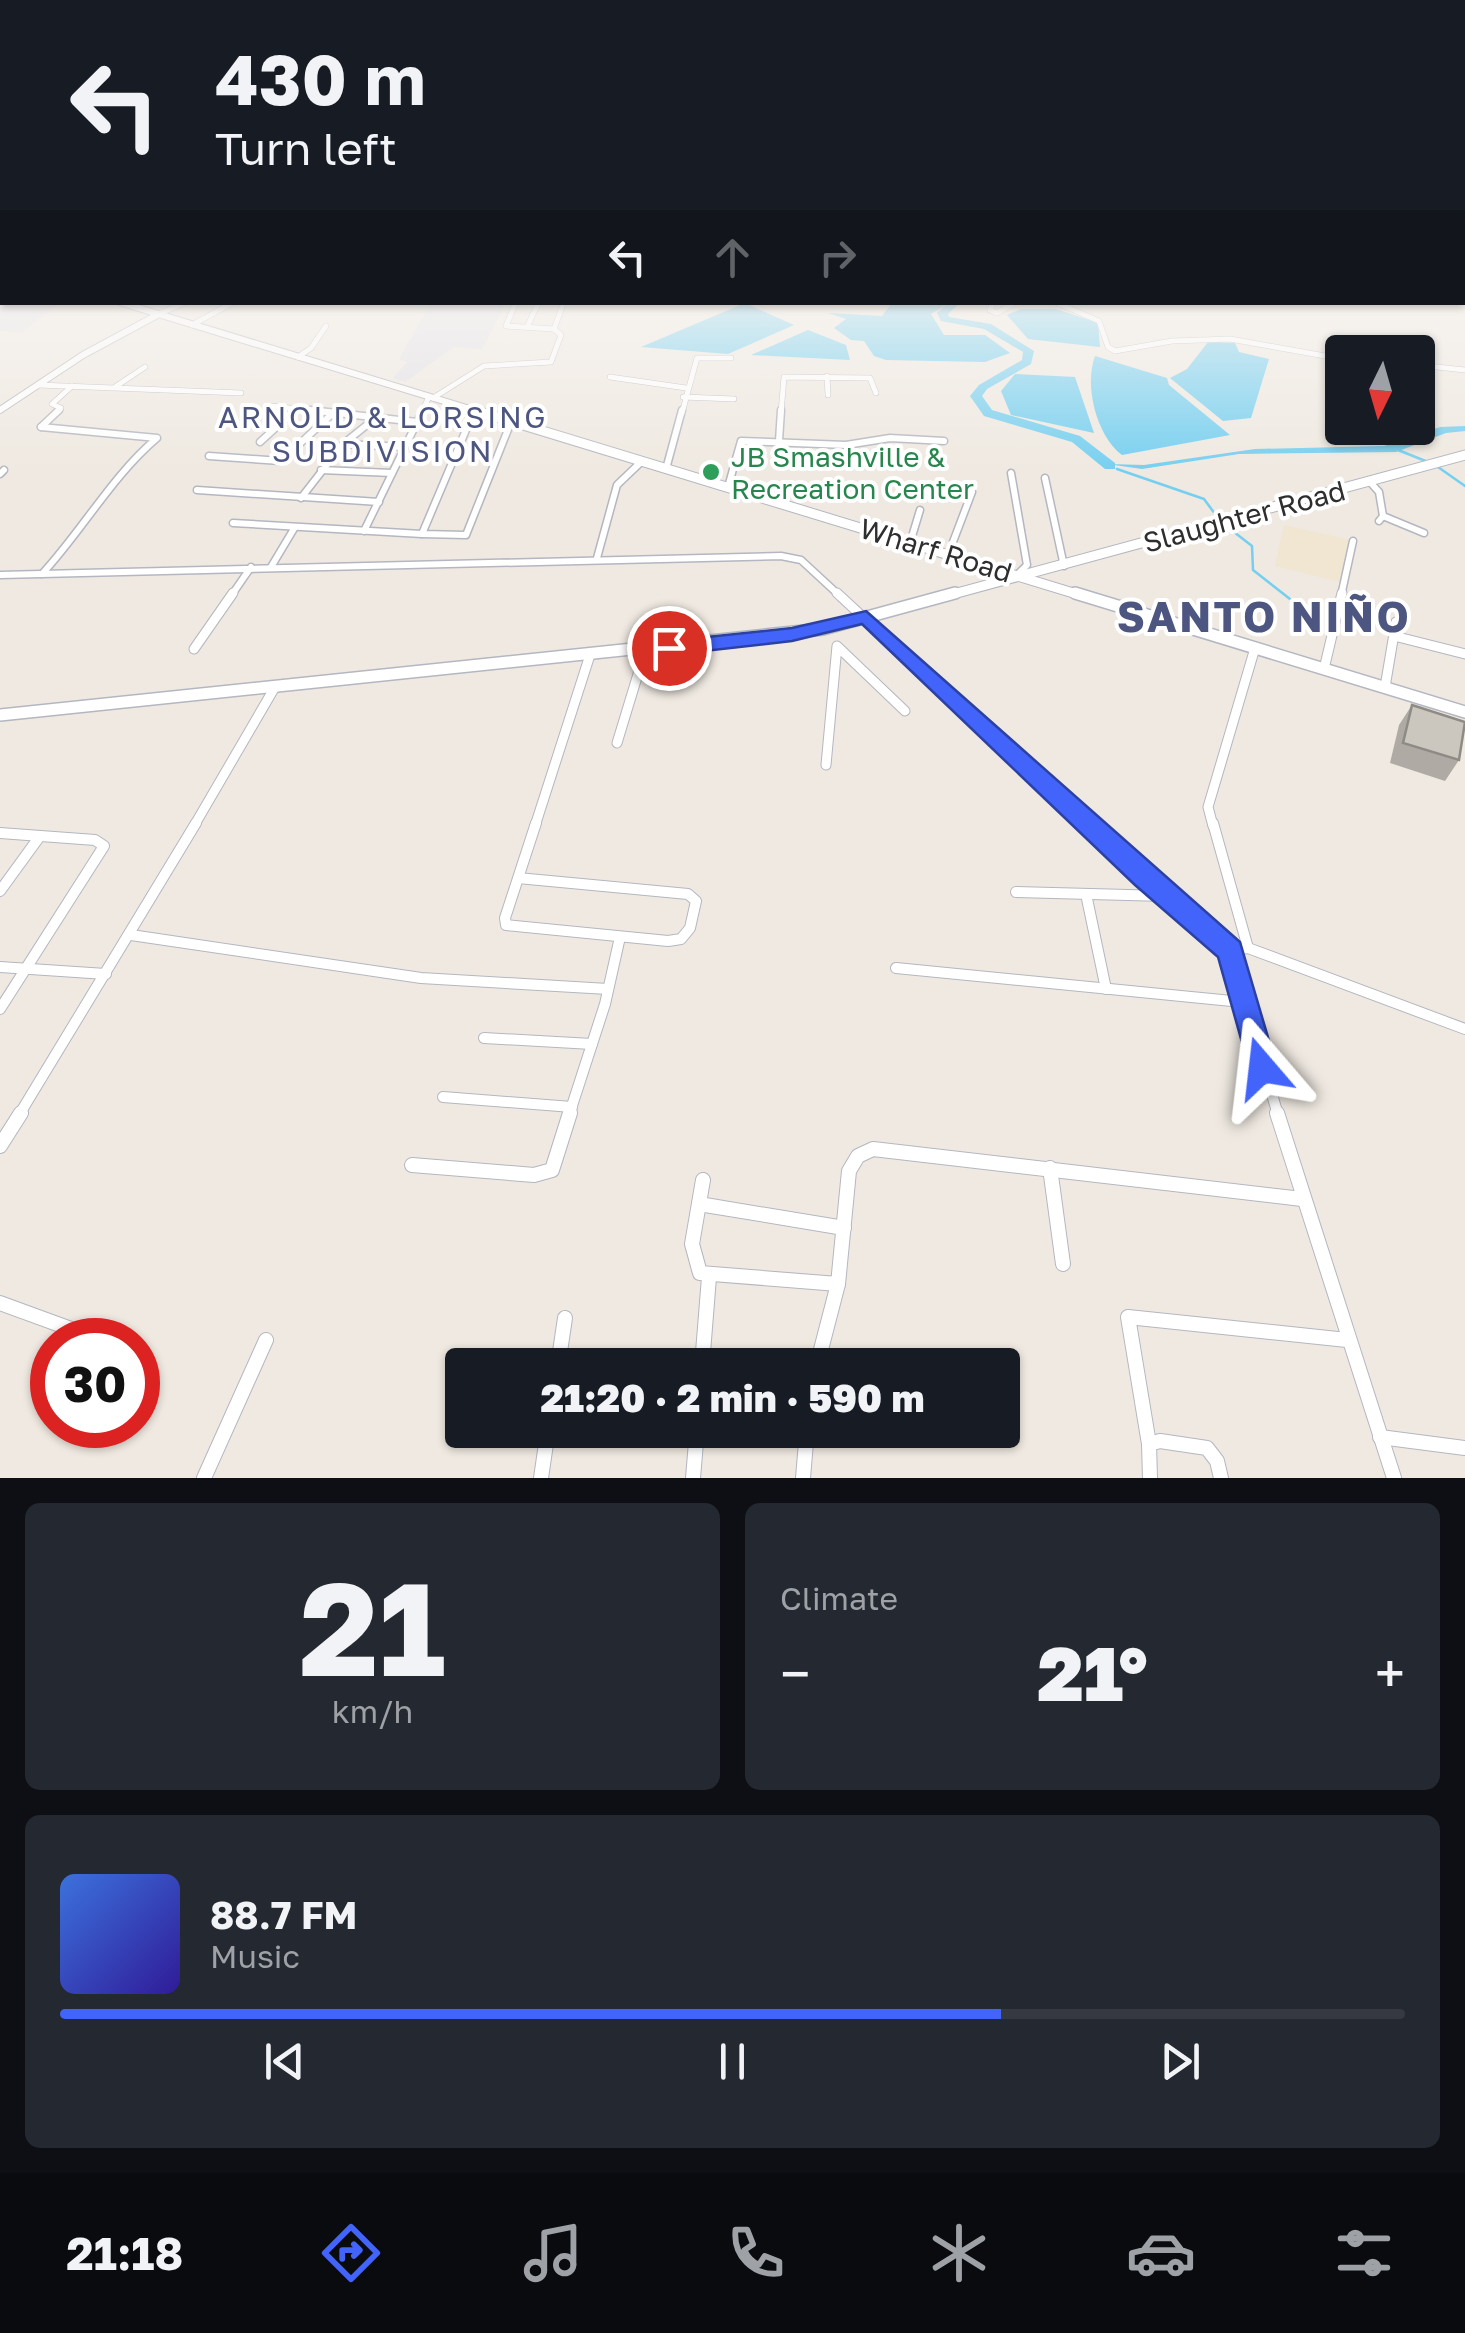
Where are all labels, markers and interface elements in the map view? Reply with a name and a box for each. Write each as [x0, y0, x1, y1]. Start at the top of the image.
text: 430 m [215, 36, 426, 120]
icon: left [50, 40, 180, 170]
text: Turn left [215, 121, 397, 175]
icon: left [600, 230, 655, 285]
icon: ahead [705, 230, 760, 285]
icon: right [810, 230, 865, 285]
north arrow [1325, 335, 1435, 445]
map controls [1325, 335, 1435, 445]
district label: ARNOLD & LORSING SUBDIVISION [218, 399, 548, 469]
place label: JB Smashville & Recreation Center [731, 440, 974, 505]
marker: JB Smashville & Recreation Center [700, 461, 722, 483]
street label: Slaughter Road [1139, 473, 1349, 559]
street label: Wharf Road [856, 511, 1016, 589]
district label: SANTO NIÑO [1117, 591, 1411, 641]
pin [627, 606, 712, 691]
icon: arrive [642, 621, 697, 676]
position arrow [1210, 1016, 1314, 1120]
speed limit sign: 30 [30, 1318, 160, 1448]
text: 21:20 · 2 min · 590 m [540, 1375, 925, 1420]
text: 21 [299, 1549, 446, 1705]
text: Climate [780, 1579, 898, 1617]
text: 21° [1037, 1627, 1148, 1718]
text: − [780, 1640, 810, 1706]
text: + [1375, 1640, 1405, 1706]
text: km/h [332, 1692, 413, 1730]
text: 88.7 FM [210, 1892, 357, 1937]
text: Music [210, 1937, 300, 1975]
icon: previous [257, 2034, 312, 2089]
icon: pause [705, 2034, 760, 2089]
icon: next [1153, 2034, 1208, 2089]
icon: directions [316, 2218, 386, 2288]
icon: music [518, 2218, 588, 2288]
icon: phone [721, 2218, 791, 2288]
icon: climate [924, 2218, 994, 2288]
icon: car [1126, 2218, 1196, 2288]
icon: filters [1329, 2218, 1399, 2288]
text: 21:18 [66, 2226, 183, 2280]

